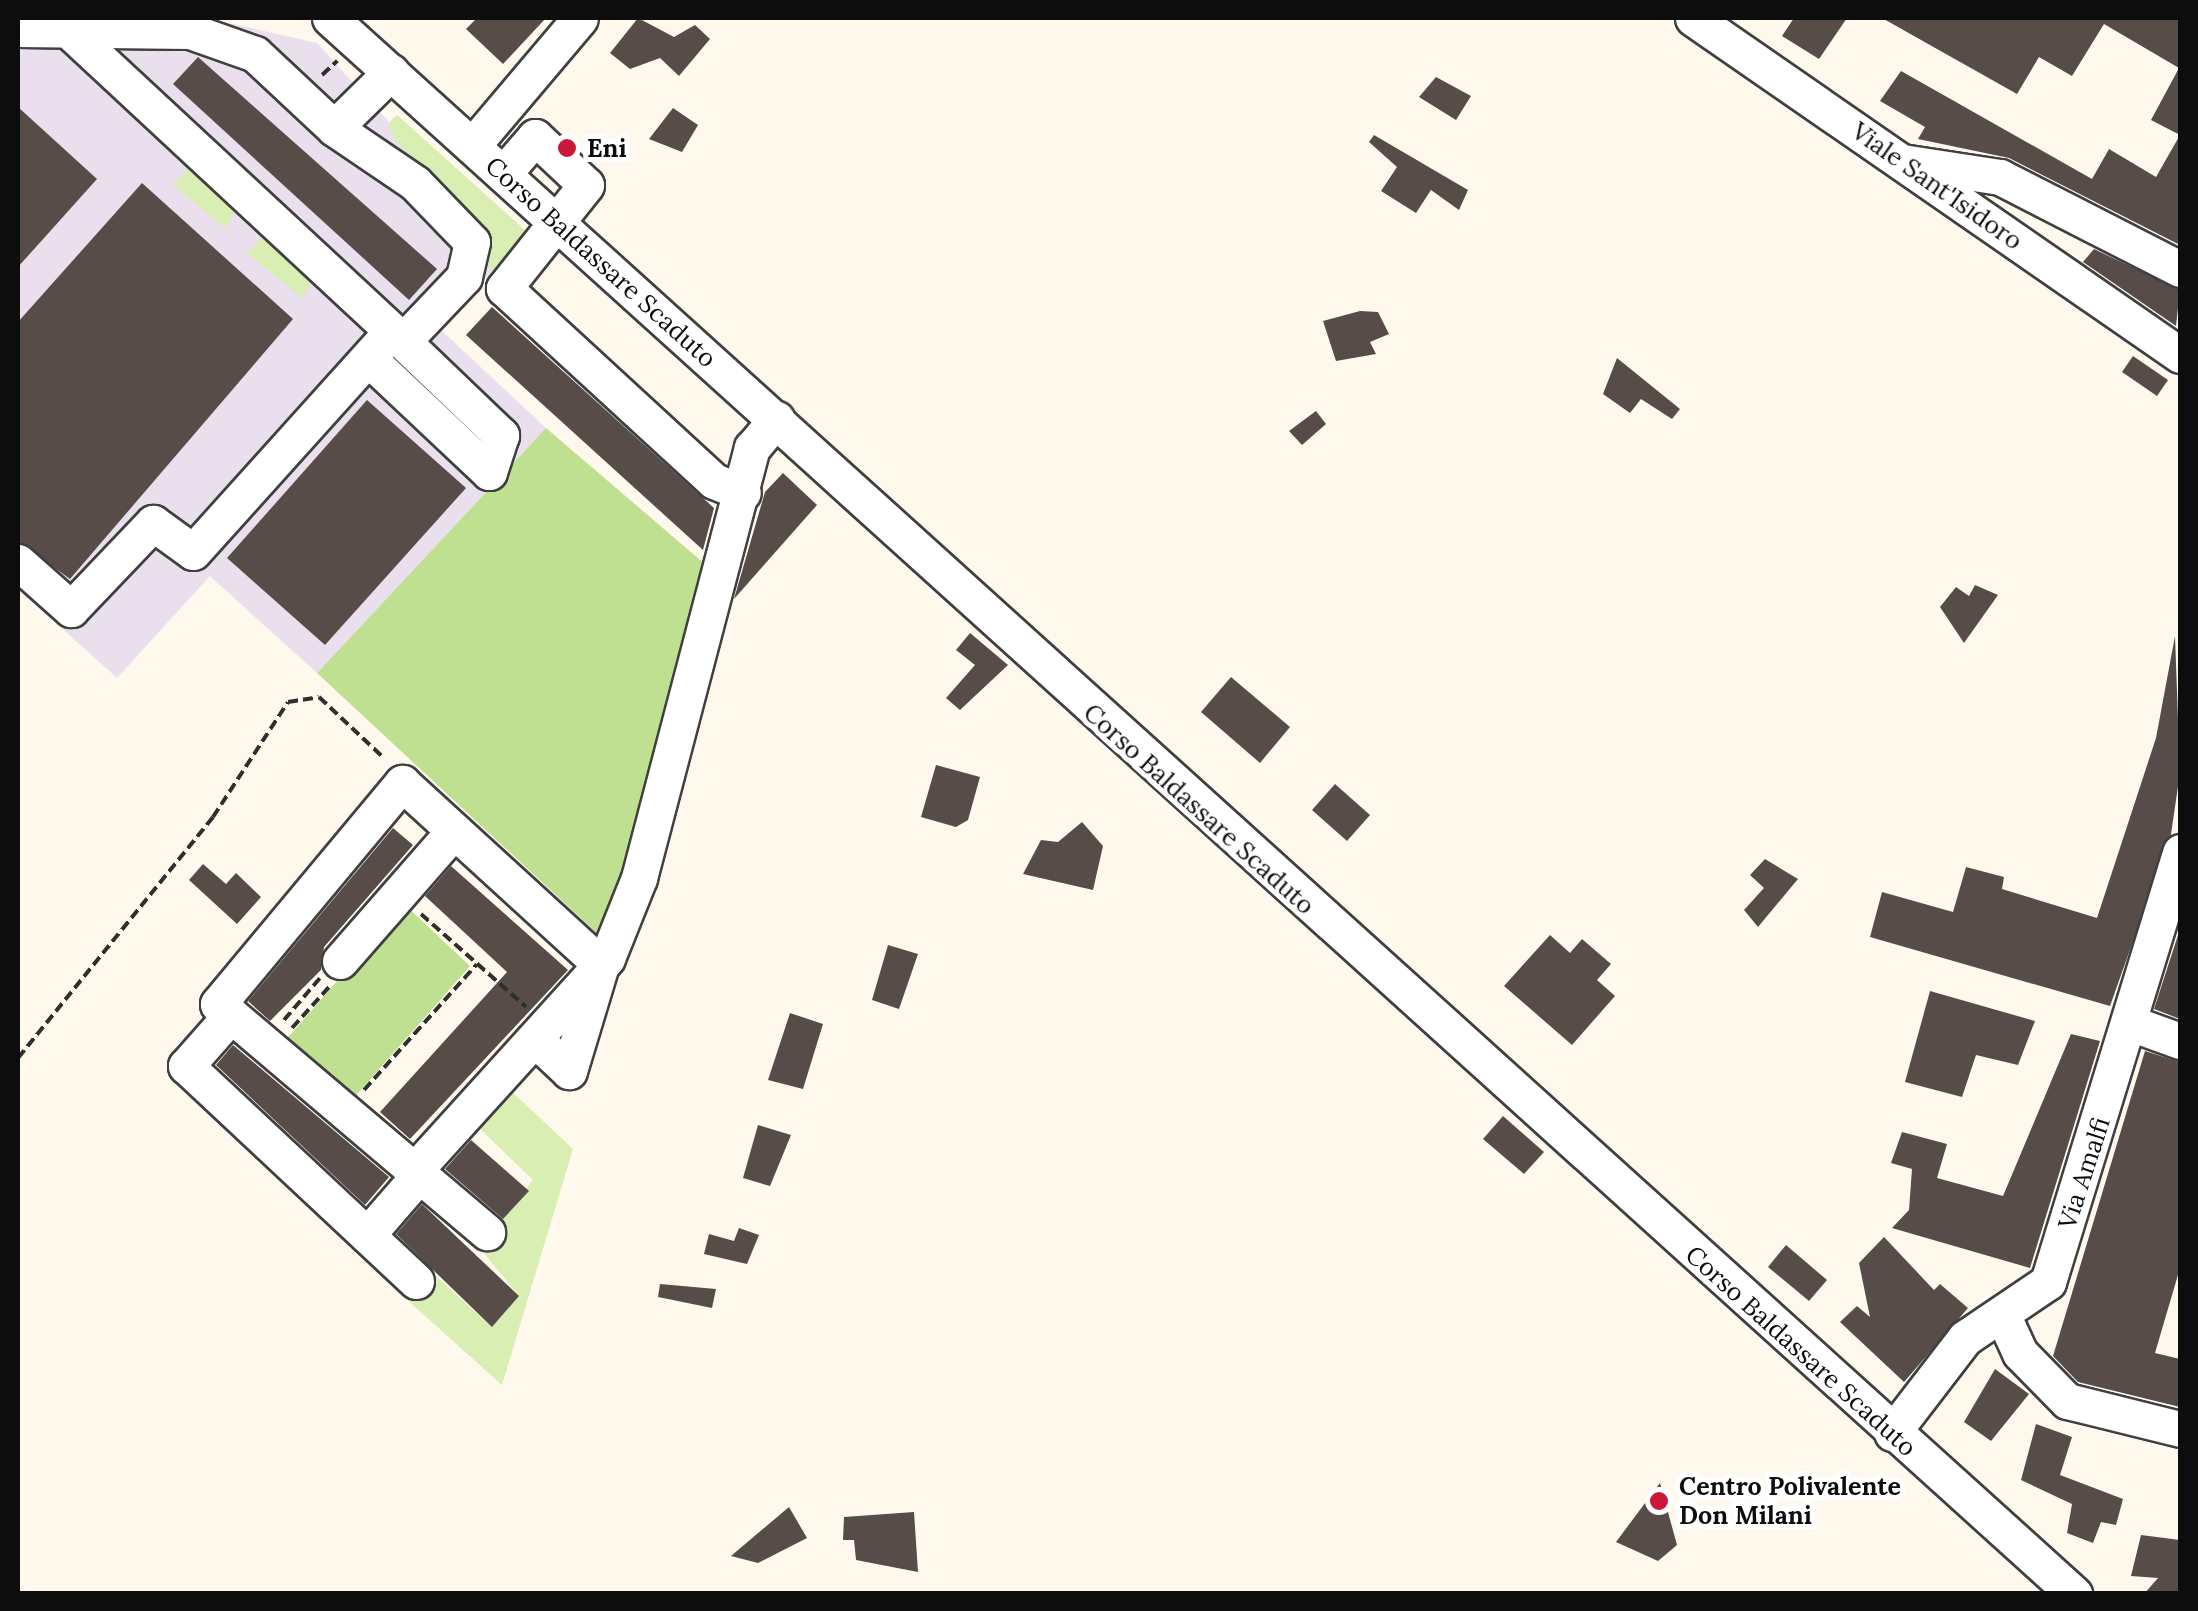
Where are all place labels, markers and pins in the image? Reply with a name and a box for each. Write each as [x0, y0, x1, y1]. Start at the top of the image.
place label: Eni [587, 133, 627, 163]
marker: Eni [556, 137, 578, 159]
place label: Centro Polivalente Don Milani [1679, 1472, 1901, 1531]
marker: Centro Polivalente Don Milani [1648, 1490, 1670, 1512]

